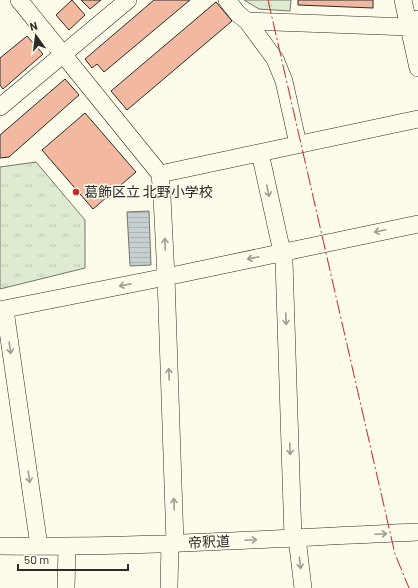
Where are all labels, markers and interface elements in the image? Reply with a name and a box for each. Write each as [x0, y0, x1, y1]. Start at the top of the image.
north arrow [16, 16, 56, 56]
text: N [28, 19, 39, 33]
place label: 葛飾区立 北野小学校 [84, 183, 213, 200]
one-way arrow [265, 184, 273, 197]
marker: 葛飾区立 北野小学校 [71, 187, 81, 197]
one-way arrow [374, 228, 387, 236]
one-way arrow [161, 238, 168, 251]
one-way arrow [246, 255, 259, 263]
one-way arrow [119, 281, 132, 289]
one-way arrow [282, 312, 289, 325]
one-way arrow [6, 341, 14, 354]
one-way arrow [166, 368, 173, 381]
one-way arrow [286, 442, 294, 455]
one-way arrow [25, 470, 33, 483]
one-way arrow [170, 498, 178, 511]
one-way arrow [374, 530, 387, 537]
street label: 帝釈道 [188, 532, 230, 551]
one-way arrow [244, 536, 257, 543]
scale bar [18, 546, 128, 572]
text: 50 m [24, 552, 49, 566]
one-way arrow [297, 556, 304, 569]

